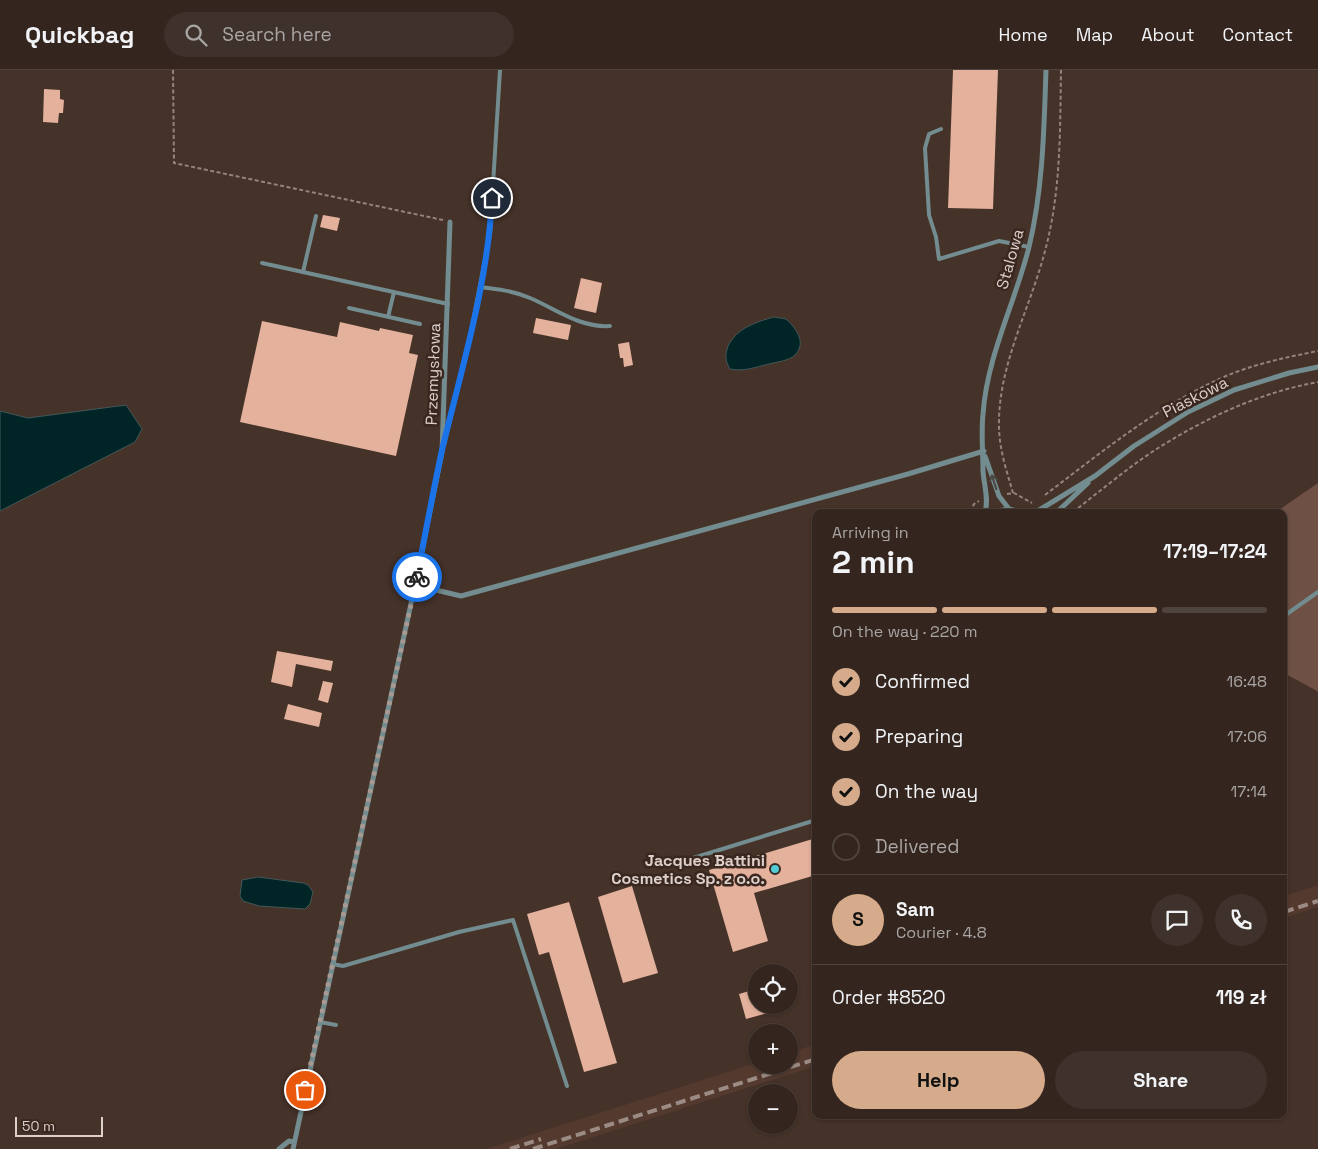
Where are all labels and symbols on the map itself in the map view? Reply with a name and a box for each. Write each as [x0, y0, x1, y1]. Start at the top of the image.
pin [471, 177, 513, 219]
street label: Stalowa [991, 226, 1029, 292]
street label: Przemysłowa [421, 322, 445, 426]
street label: Piaskowa [1159, 372, 1231, 422]
one-way arrow [988, 474, 998, 490]
courier [392, 552, 442, 602]
place label: Jacques Battini Cosmetics Sp. z o.o. [611, 850, 765, 889]
marker: Jacques Battini Cosmetics Sp. z o.o. [769, 863, 781, 875]
pin [284, 1069, 326, 1111]
scale bar [15, 1114, 102, 1137]

